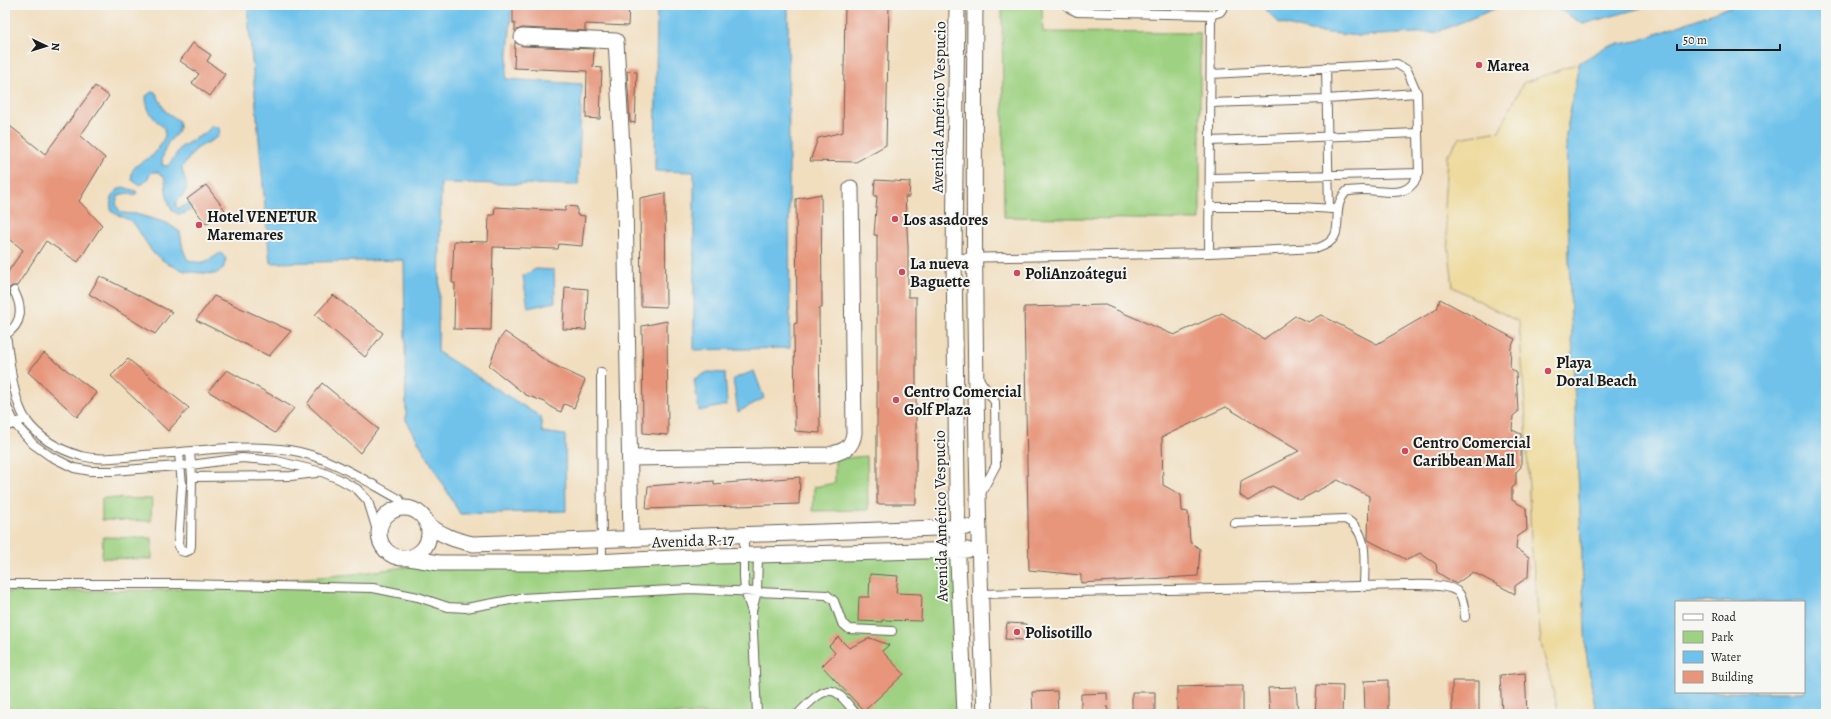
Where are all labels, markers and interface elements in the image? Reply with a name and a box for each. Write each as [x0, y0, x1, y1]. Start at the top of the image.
street label: Avenida Américo Vespucio [926, 21, 951, 194]
north arrow [26, 26, 66, 66]
scale bar [1677, 26, 1780, 52]
text: 50 m [1683, 32, 1707, 48]
text: N [48, 42, 63, 51]
place label: Marea [1487, 55, 1530, 77]
marker: Marea [1474, 60, 1484, 70]
place label: Hotel VENETUR Maremares [207, 206, 318, 246]
place label: Los asadores [903, 209, 988, 231]
marker: Los asadores [890, 214, 900, 224]
marker: Hotel VENETUR Maremares [194, 220, 204, 230]
place label: La nueva Baguette [910, 253, 970, 293]
place label: PoliAnzoátegui [1025, 263, 1127, 285]
marker: La nueva Baguette [897, 267, 907, 277]
marker: PoliAnzoátegui [1012, 268, 1022, 278]
place label: Playa Doral Beach [1556, 352, 1637, 392]
marker: Playa Doral Beach [1543, 366, 1553, 376]
place label: Centro Comercial Golf Plaza [904, 381, 1022, 421]
marker: Centro Comercial Golf Plaza [891, 395, 901, 405]
street label: Avenida Américo Vespucio [929, 430, 954, 603]
place label: Centro Comercial Caribbean Mall [1413, 432, 1531, 472]
marker: Centro Comercial Caribbean Mall [1400, 446, 1410, 456]
street label: Avenida R-17 [650, 529, 735, 553]
legend [1675, 601, 1805, 693]
text: Road [1711, 609, 1737, 625]
place label: Polisotillo [1025, 622, 1092, 644]
marker: Polisotillo [1012, 627, 1022, 637]
text: Park [1711, 629, 1734, 645]
text: Water [1710, 649, 1741, 665]
text: Building [1711, 669, 1753, 685]

